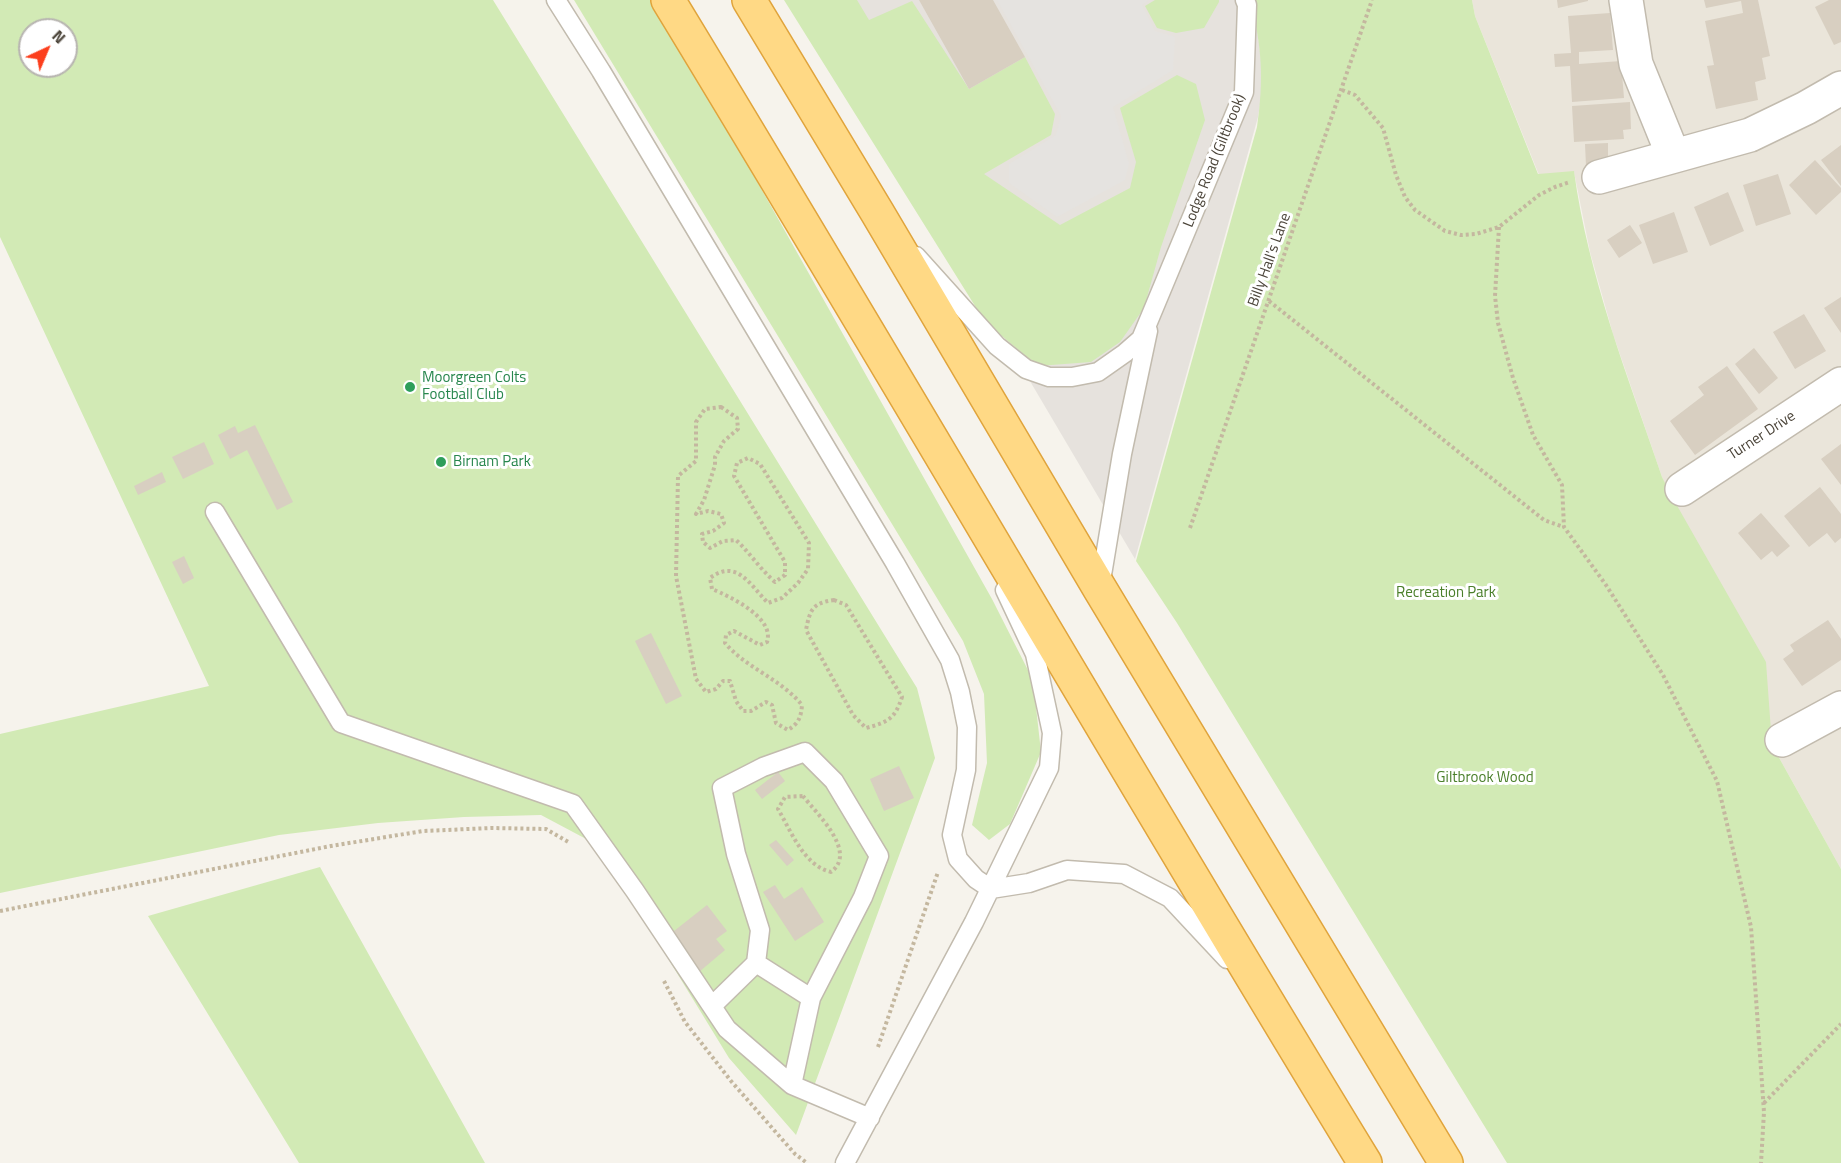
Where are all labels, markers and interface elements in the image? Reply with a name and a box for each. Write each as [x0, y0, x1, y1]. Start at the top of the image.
north arrow [18, 18, 78, 78]
text: N [47, 24, 71, 49]
street label: Lodge Road (Giltbrook) [1180, 92, 1250, 230]
street label: Billy Hall's Lane [1245, 211, 1295, 309]
place label: Moorgreen Colts Football Club [422, 369, 526, 404]
marker: Moorgreen Colts Football Club [403, 380, 417, 394]
street label: Turner Drive [1725, 408, 1799, 464]
place label: Birnam Park [453, 453, 531, 471]
marker: Birnam Park [434, 455, 448, 469]
park label: Recreation Park [1396, 584, 1496, 602]
park label: Giltbrook Wood [1436, 769, 1534, 787]

